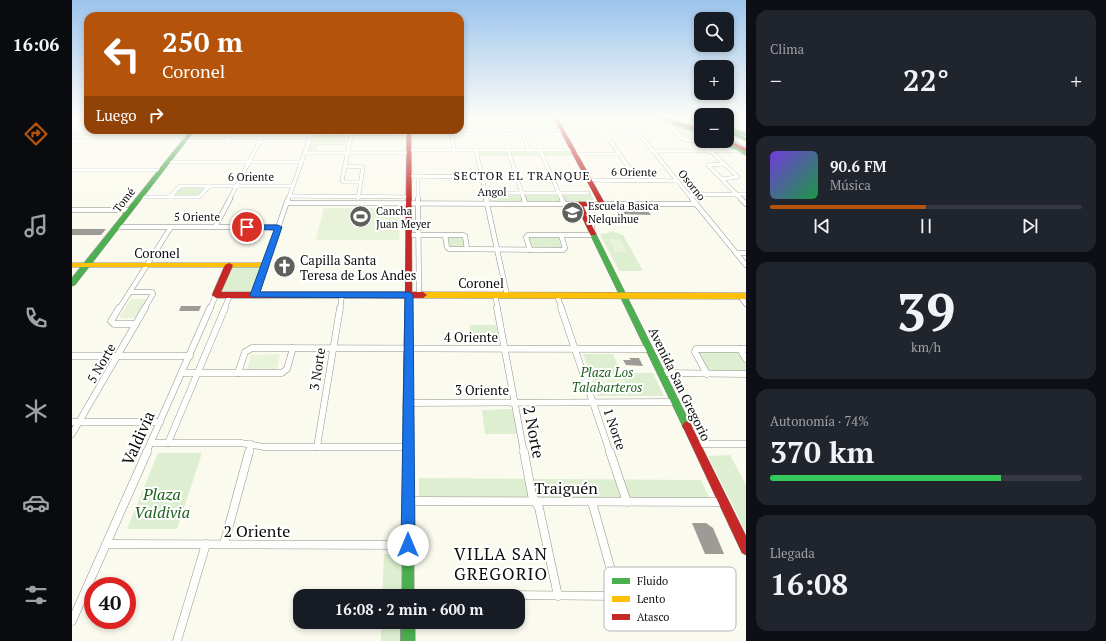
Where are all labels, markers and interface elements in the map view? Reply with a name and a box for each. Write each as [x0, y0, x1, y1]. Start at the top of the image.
map controls [694, 12, 734, 148]
button: search [694, 12, 734, 52]
text: 250 m [162, 23, 243, 60]
icon: left [96, 28, 148, 80]
text: 16:06 [13, 32, 59, 56]
text: Clima [770, 40, 804, 58]
text: Coronel [162, 59, 225, 83]
button: + [694, 60, 734, 100]
text: 22° [903, 60, 949, 100]
text: − [770, 66, 782, 95]
text: + [1070, 66, 1082, 95]
icon: right [145, 104, 167, 126]
text: Luego [96, 105, 137, 125]
button: − [694, 108, 734, 148]
icon: directions [22, 120, 50, 148]
text: 90.6 FM [830, 156, 887, 176]
street label: 6 Oriente [611, 165, 658, 179]
street label: Osorno [675, 167, 709, 203]
district label: SECTOR EL TRANQUE [454, 168, 590, 183]
street label: 6 Oriente [228, 170, 274, 184]
text: Música [830, 176, 871, 194]
street label: Tomé [110, 185, 138, 215]
street label: Angol [477, 185, 507, 199]
school or university icon: Escuela Basica Nelquihue [559, 199, 585, 225]
place label: Escuela Basica Nelquihue [588, 199, 659, 226]
sports icon: Cancha Juan Meyer [348, 204, 374, 230]
place label: Cancha Juan Meyer [376, 204, 432, 231]
street label: 5 Oriente [174, 210, 220, 224]
pin [230, 210, 264, 244]
icon: music [22, 212, 50, 240]
icon: previous [811, 215, 833, 237]
icon: pause [915, 215, 937, 237]
icon: next [1019, 215, 1041, 237]
icon: arrive [236, 216, 258, 238]
street label: Coronel [134, 244, 180, 262]
place label: Capilla Santa Teresa de Los Andes [300, 251, 416, 284]
church icon: Capilla Santa Teresa de Los Andes [272, 254, 298, 280]
street label: Coronel [458, 274, 504, 292]
text: 39 [897, 277, 955, 346]
icon: phone [22, 304, 50, 332]
street label: Avenida San Gregorio [645, 324, 715, 444]
street label: 4 Oriente [444, 328, 498, 346]
text: km/h [911, 338, 941, 356]
street label: 5 Norte [82, 340, 120, 386]
street label: 3 Norte [305, 346, 329, 392]
park label: Plaza Los Talabarteros [571, 363, 643, 396]
street label: 3 Oriente [455, 381, 509, 399]
icon: climate [22, 397, 50, 425]
street label: 2 Norte [518, 404, 550, 460]
street label: 1 Norte [599, 406, 631, 452]
street label: Valdivia [116, 407, 160, 469]
text: Autonomía · 74% [770, 412, 869, 430]
text: 370 km [770, 432, 874, 472]
street label: Traiguén [534, 477, 598, 499]
park label: Plaza Valdivia [134, 483, 190, 523]
icon: car [22, 489, 50, 517]
street label: 2 Oriente [224, 520, 290, 542]
position arrow [387, 524, 429, 566]
district label: VILLA SAN GREGORIO [454, 542, 548, 585]
text: Llegada [770, 544, 815, 562]
text: 16:08 [770, 564, 848, 604]
legend [604, 567, 736, 631]
text: Fluido [637, 574, 668, 588]
speed limit sign: 40 [84, 577, 136, 629]
icon: filters [22, 581, 50, 609]
text: Lento [637, 592, 665, 606]
text: 16:08 · 2 min · 600 m [335, 599, 483, 619]
text: Atasco [637, 610, 669, 624]

